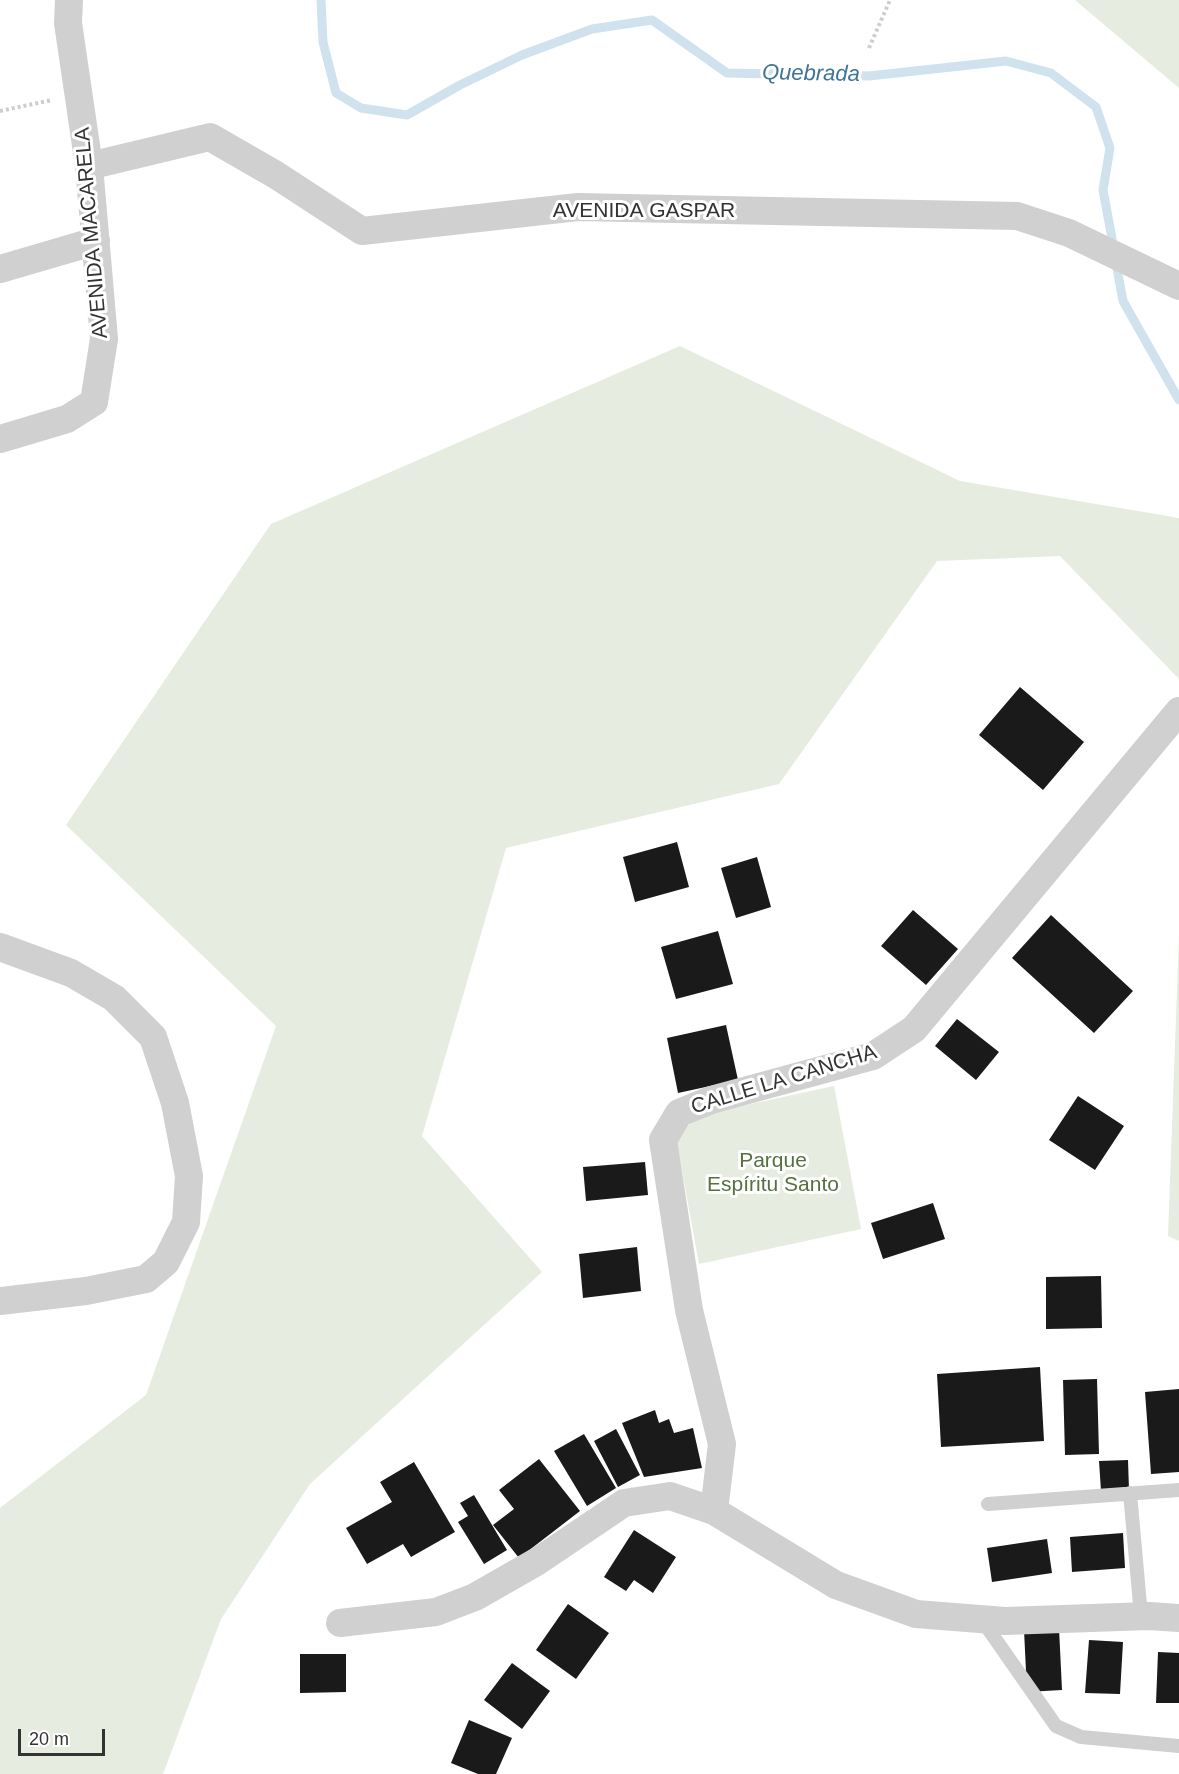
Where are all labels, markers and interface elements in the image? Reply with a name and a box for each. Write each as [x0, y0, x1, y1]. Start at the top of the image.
water label: Quebrada [762, 60, 860, 88]
street label: AVENIDA MACARELA [70, 126, 114, 340]
street label: AVENIDA GASPAR [553, 198, 735, 224]
street label: CALLE LA CANCHA [688, 1040, 880, 1120]
park label: Parque Espíritu Santo [707, 1148, 839, 1198]
scale bar [21, 1717, 108, 1755]
text: 20 m [29, 1729, 69, 1749]

